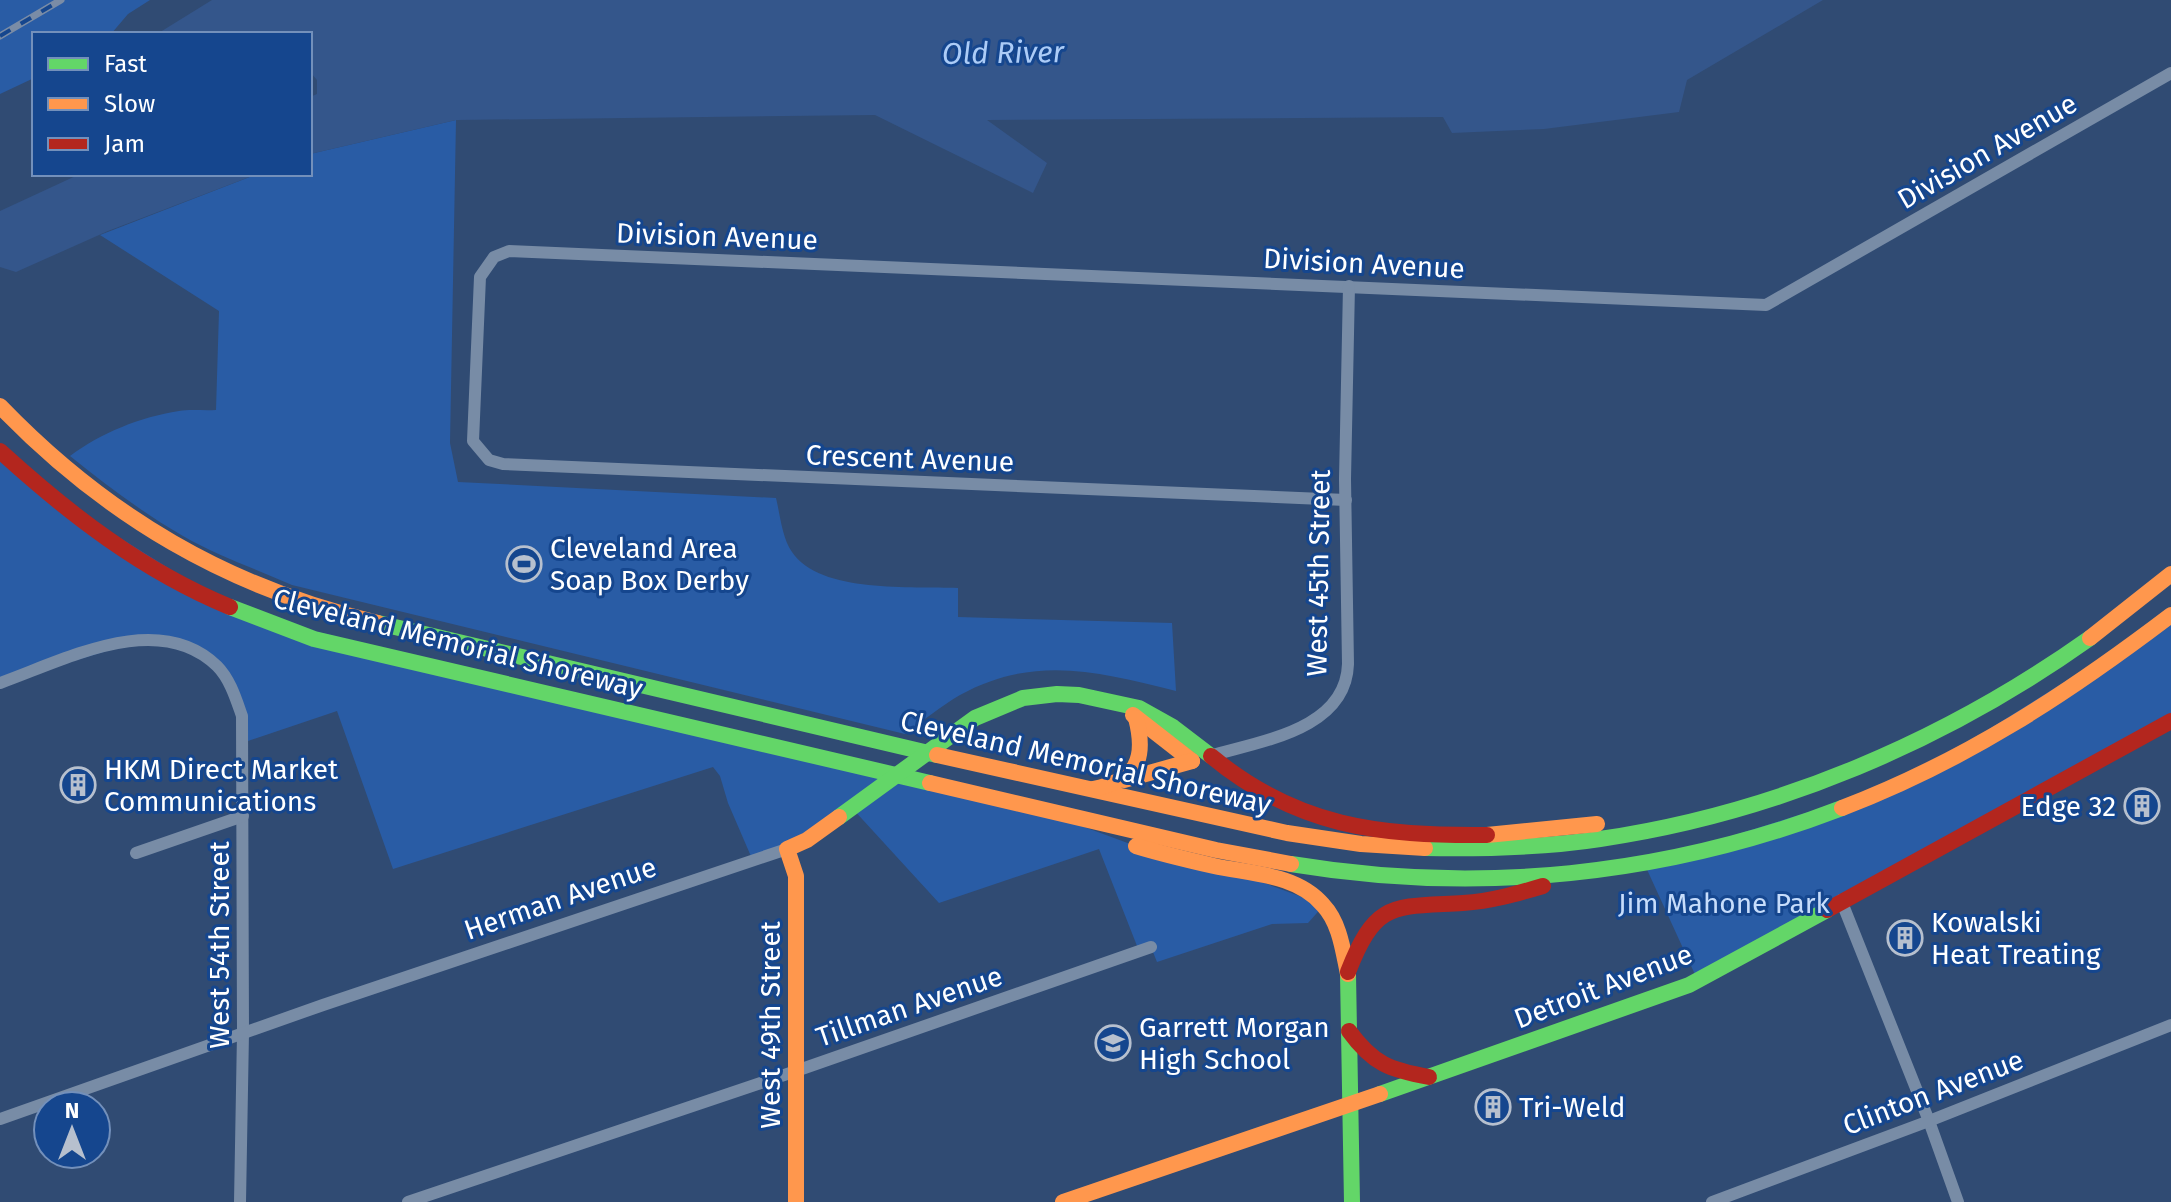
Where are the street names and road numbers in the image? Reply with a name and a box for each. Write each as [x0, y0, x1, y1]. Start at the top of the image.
street label: Division Avenue [1892, 87, 2083, 216]
street label: Division Avenue [616, 216, 818, 257]
street label: Division Avenue [1262, 242, 1466, 285]
street label: Crescent Avenue [805, 438, 1015, 479]
street label: West 45th Street [1300, 468, 1337, 677]
street label: Cleveland Memorial Shoreway [270, 582, 646, 705]
street label: Cleveland Memorial Shoreway [897, 704, 1275, 821]
street label: West 54th Street [203, 840, 236, 1049]
street label: Herman Avenue [460, 850, 661, 947]
street label: West 49th Street [754, 920, 787, 1129]
street label: Detroit Avenue [1509, 937, 1697, 1036]
street label: Tillman Avenue [812, 959, 1007, 1054]
street label: Clinton Avenue [1838, 1043, 2028, 1142]

